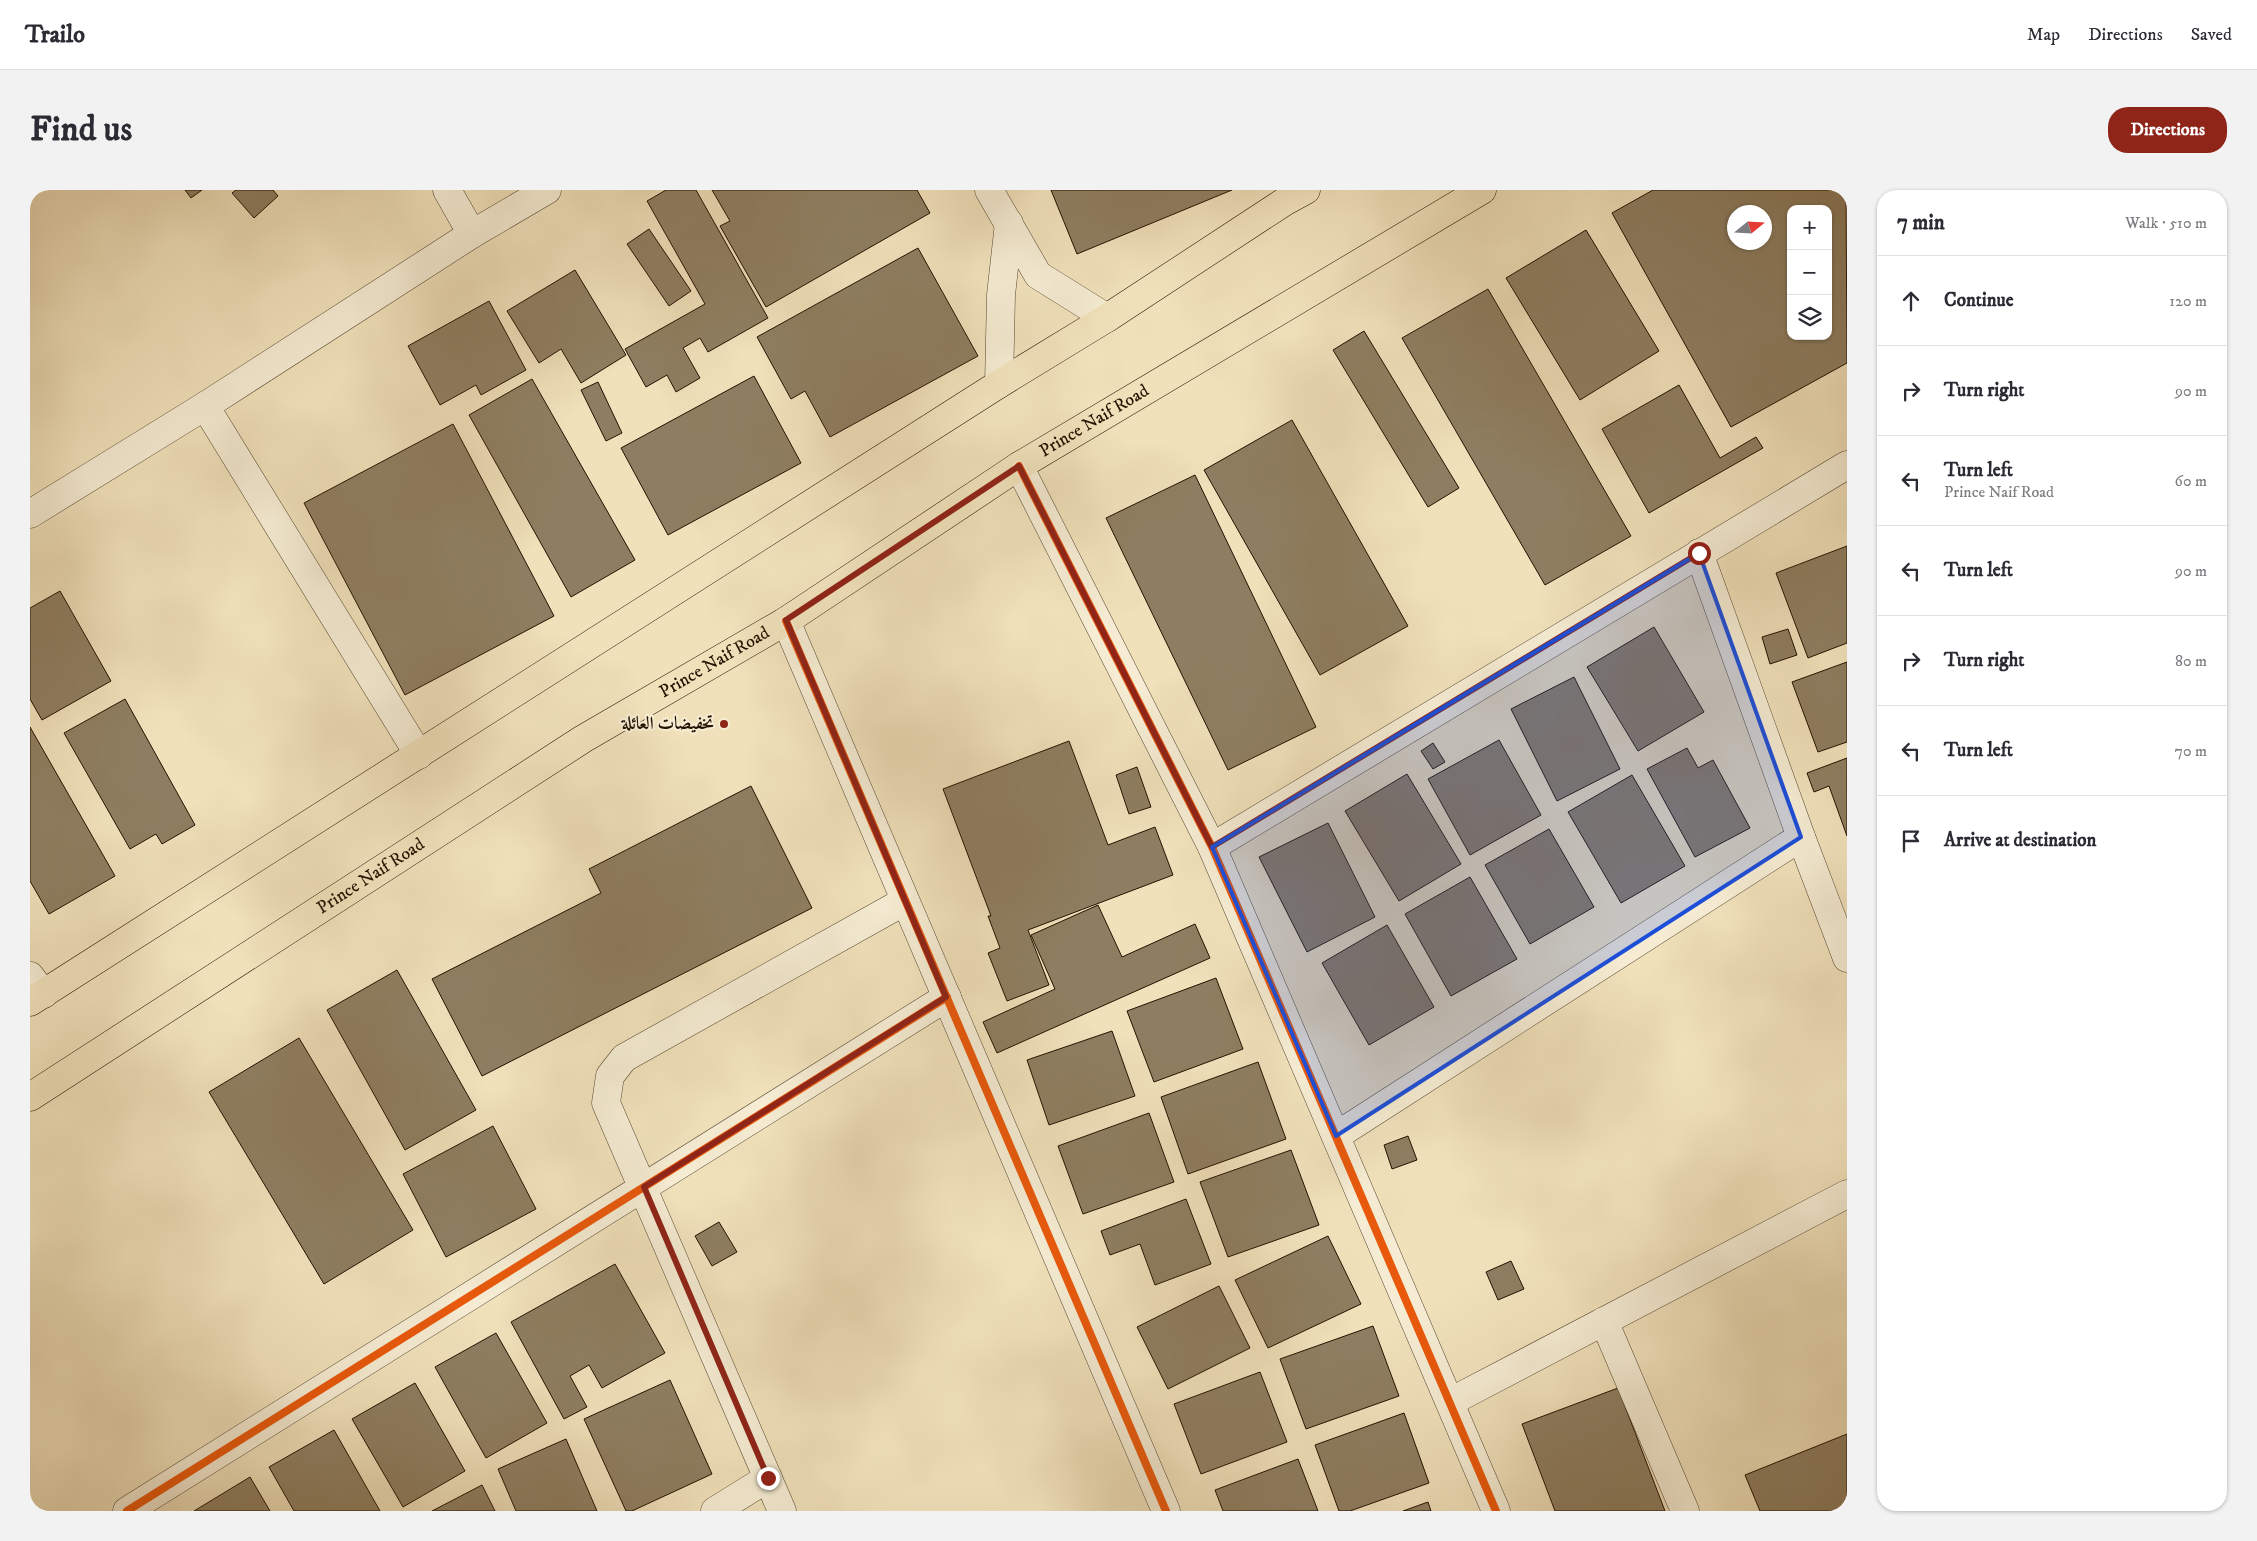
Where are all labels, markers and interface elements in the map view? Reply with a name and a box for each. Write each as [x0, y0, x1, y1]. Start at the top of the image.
text: Trailo [25, 20, 85, 50]
text: Map [2027, 24, 2060, 46]
text: Directions [2088, 24, 2163, 46]
text: Saved [2191, 24, 2232, 46]
button: Directions [2108, 107, 2227, 153]
text: Find us [30, 108, 132, 152]
north arrow [1727, 205, 1772, 250]
map controls [1787, 205, 1832, 340]
button: + [1787, 205, 1832, 250]
text: 7 min [1897, 210, 1945, 236]
text: Walk · 510 m [2125, 213, 2207, 233]
button: − [1787, 250, 1832, 295]
icon: ahead [1897, 287, 1925, 315]
text: Continue [1944, 289, 2014, 312]
text: 120 m [2169, 291, 2207, 311]
button: layers [1787, 295, 1832, 340]
icon: right [1897, 377, 1925, 405]
text: Turn right [1944, 379, 2024, 402]
street label: Prince Naif Road [1035, 380, 1153, 462]
text: 90 m [2175, 381, 2207, 401]
text: Turn left [1944, 459, 2013, 482]
icon: left [1897, 467, 1925, 495]
text: 60 m [2175, 471, 2207, 491]
text: Prince Naif Road [1944, 482, 2054, 502]
route start [1688, 542, 1711, 565]
icon: left [1897, 557, 1925, 585]
text: Turn left [1944, 559, 2013, 582]
text: 90 m [2175, 561, 2207, 581]
street label: Prince Naif Road [656, 622, 774, 703]
icon: right [1897, 647, 1925, 675]
text: Turn right [1944, 649, 2024, 672]
text: 80 m [2175, 651, 2207, 671]
place label: تخفيضات العائلة [621, 713, 714, 735]
marker: تخفيضات العائلة [718, 718, 730, 730]
icon: left [1897, 737, 1925, 765]
text: Turn left [1944, 739, 2013, 762]
text: 70 m [2175, 741, 2207, 761]
icon: arrive [1897, 827, 1925, 855]
text: Arrive at destination [1944, 829, 2096, 852]
street label: Prince Naif Road [313, 833, 429, 919]
route end [757, 1467, 780, 1490]

